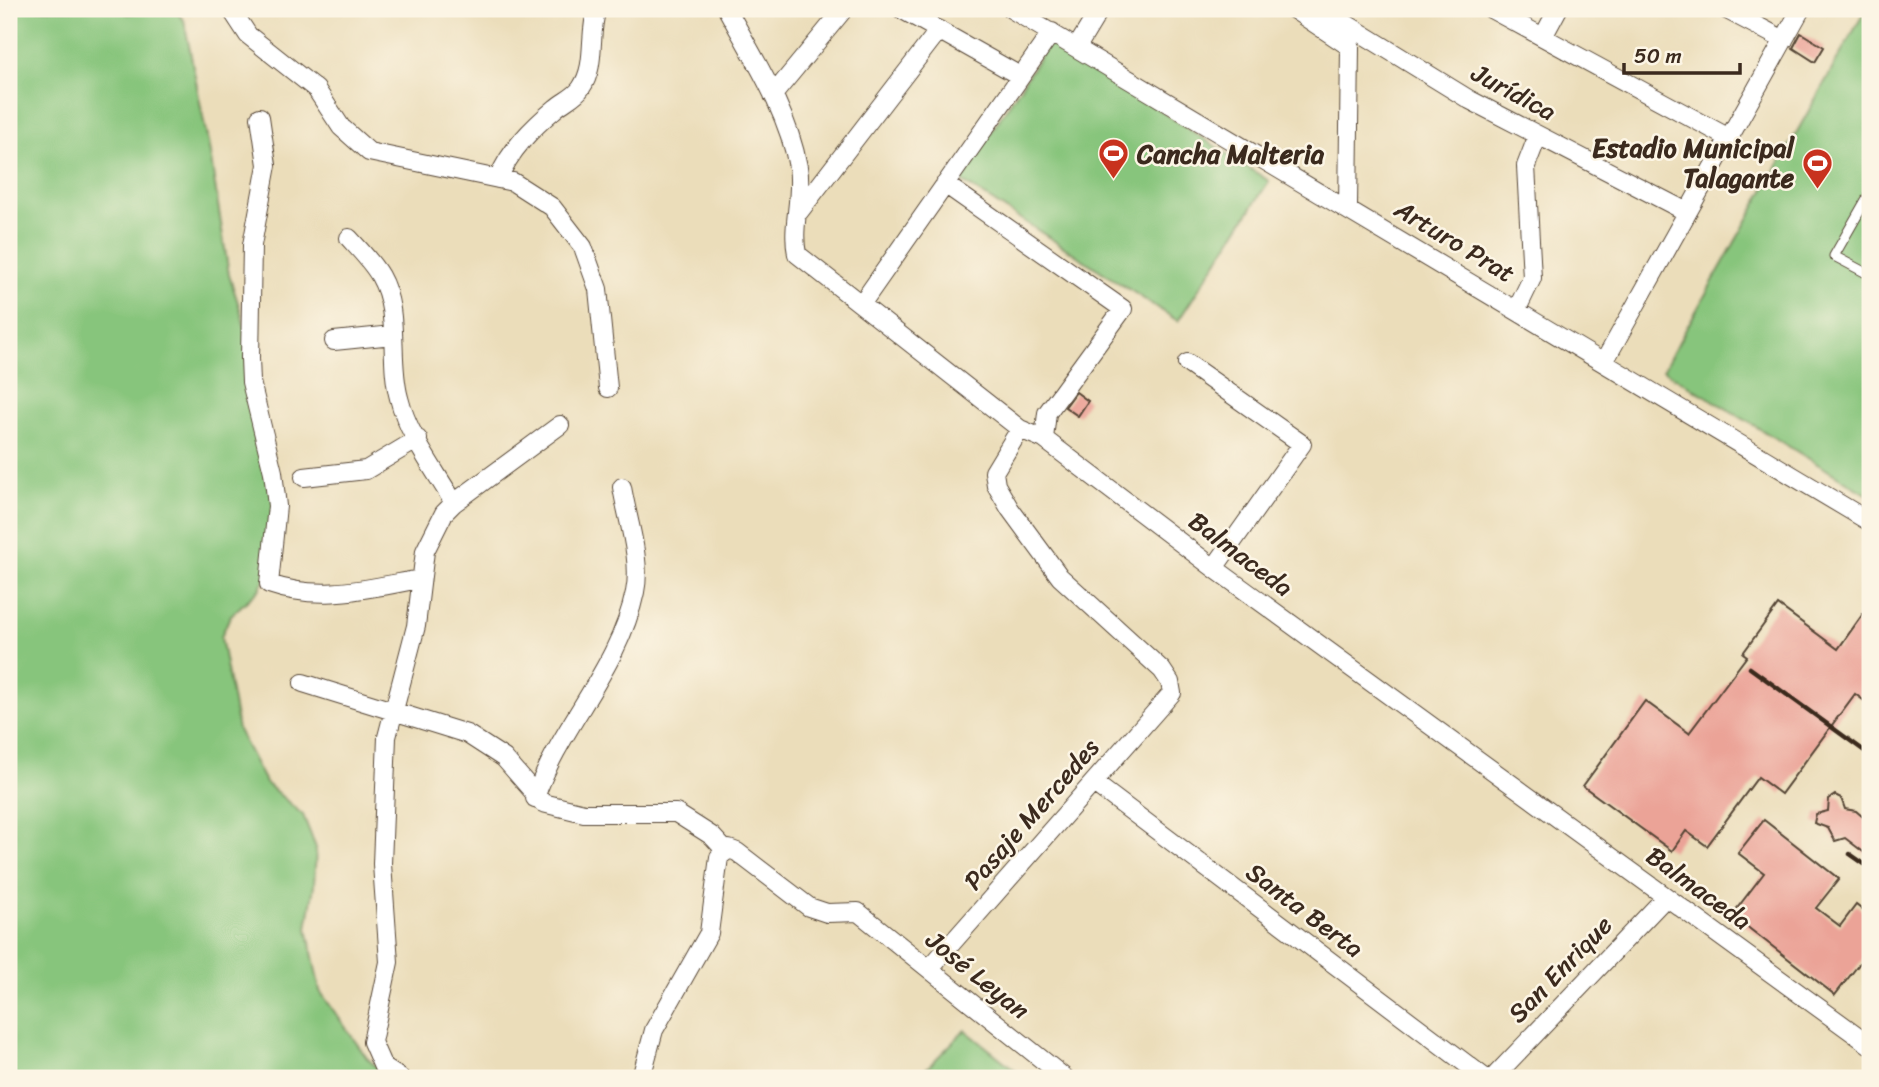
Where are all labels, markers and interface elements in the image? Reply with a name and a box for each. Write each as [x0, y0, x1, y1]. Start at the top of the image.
scale bar [1624, 32, 1739, 76]
text: 50 m [1634, 37, 1682, 75]
street label: Jurídica [1462, 50, 1565, 134]
place label: Estadio Municipal Talagante [1592, 125, 1796, 201]
place label: Cancha Malteria [1136, 131, 1325, 177]
sports icon: Cancha Malteria [1097, 137, 1131, 181]
sports icon: Estadio Municipal Talagante [1800, 146, 1834, 190]
street label: Arturo Prat [1385, 186, 1524, 295]
street label: Balmaceda [1178, 499, 1304, 609]
street label: Pasaje Mercedes [951, 727, 1111, 901]
street label: Balmaceda [1636, 833, 1762, 943]
street label: Santa Berta [1236, 850, 1374, 970]
street label: San Enrique [1496, 904, 1624, 1034]
street label: José Leyan [915, 918, 1040, 1032]

